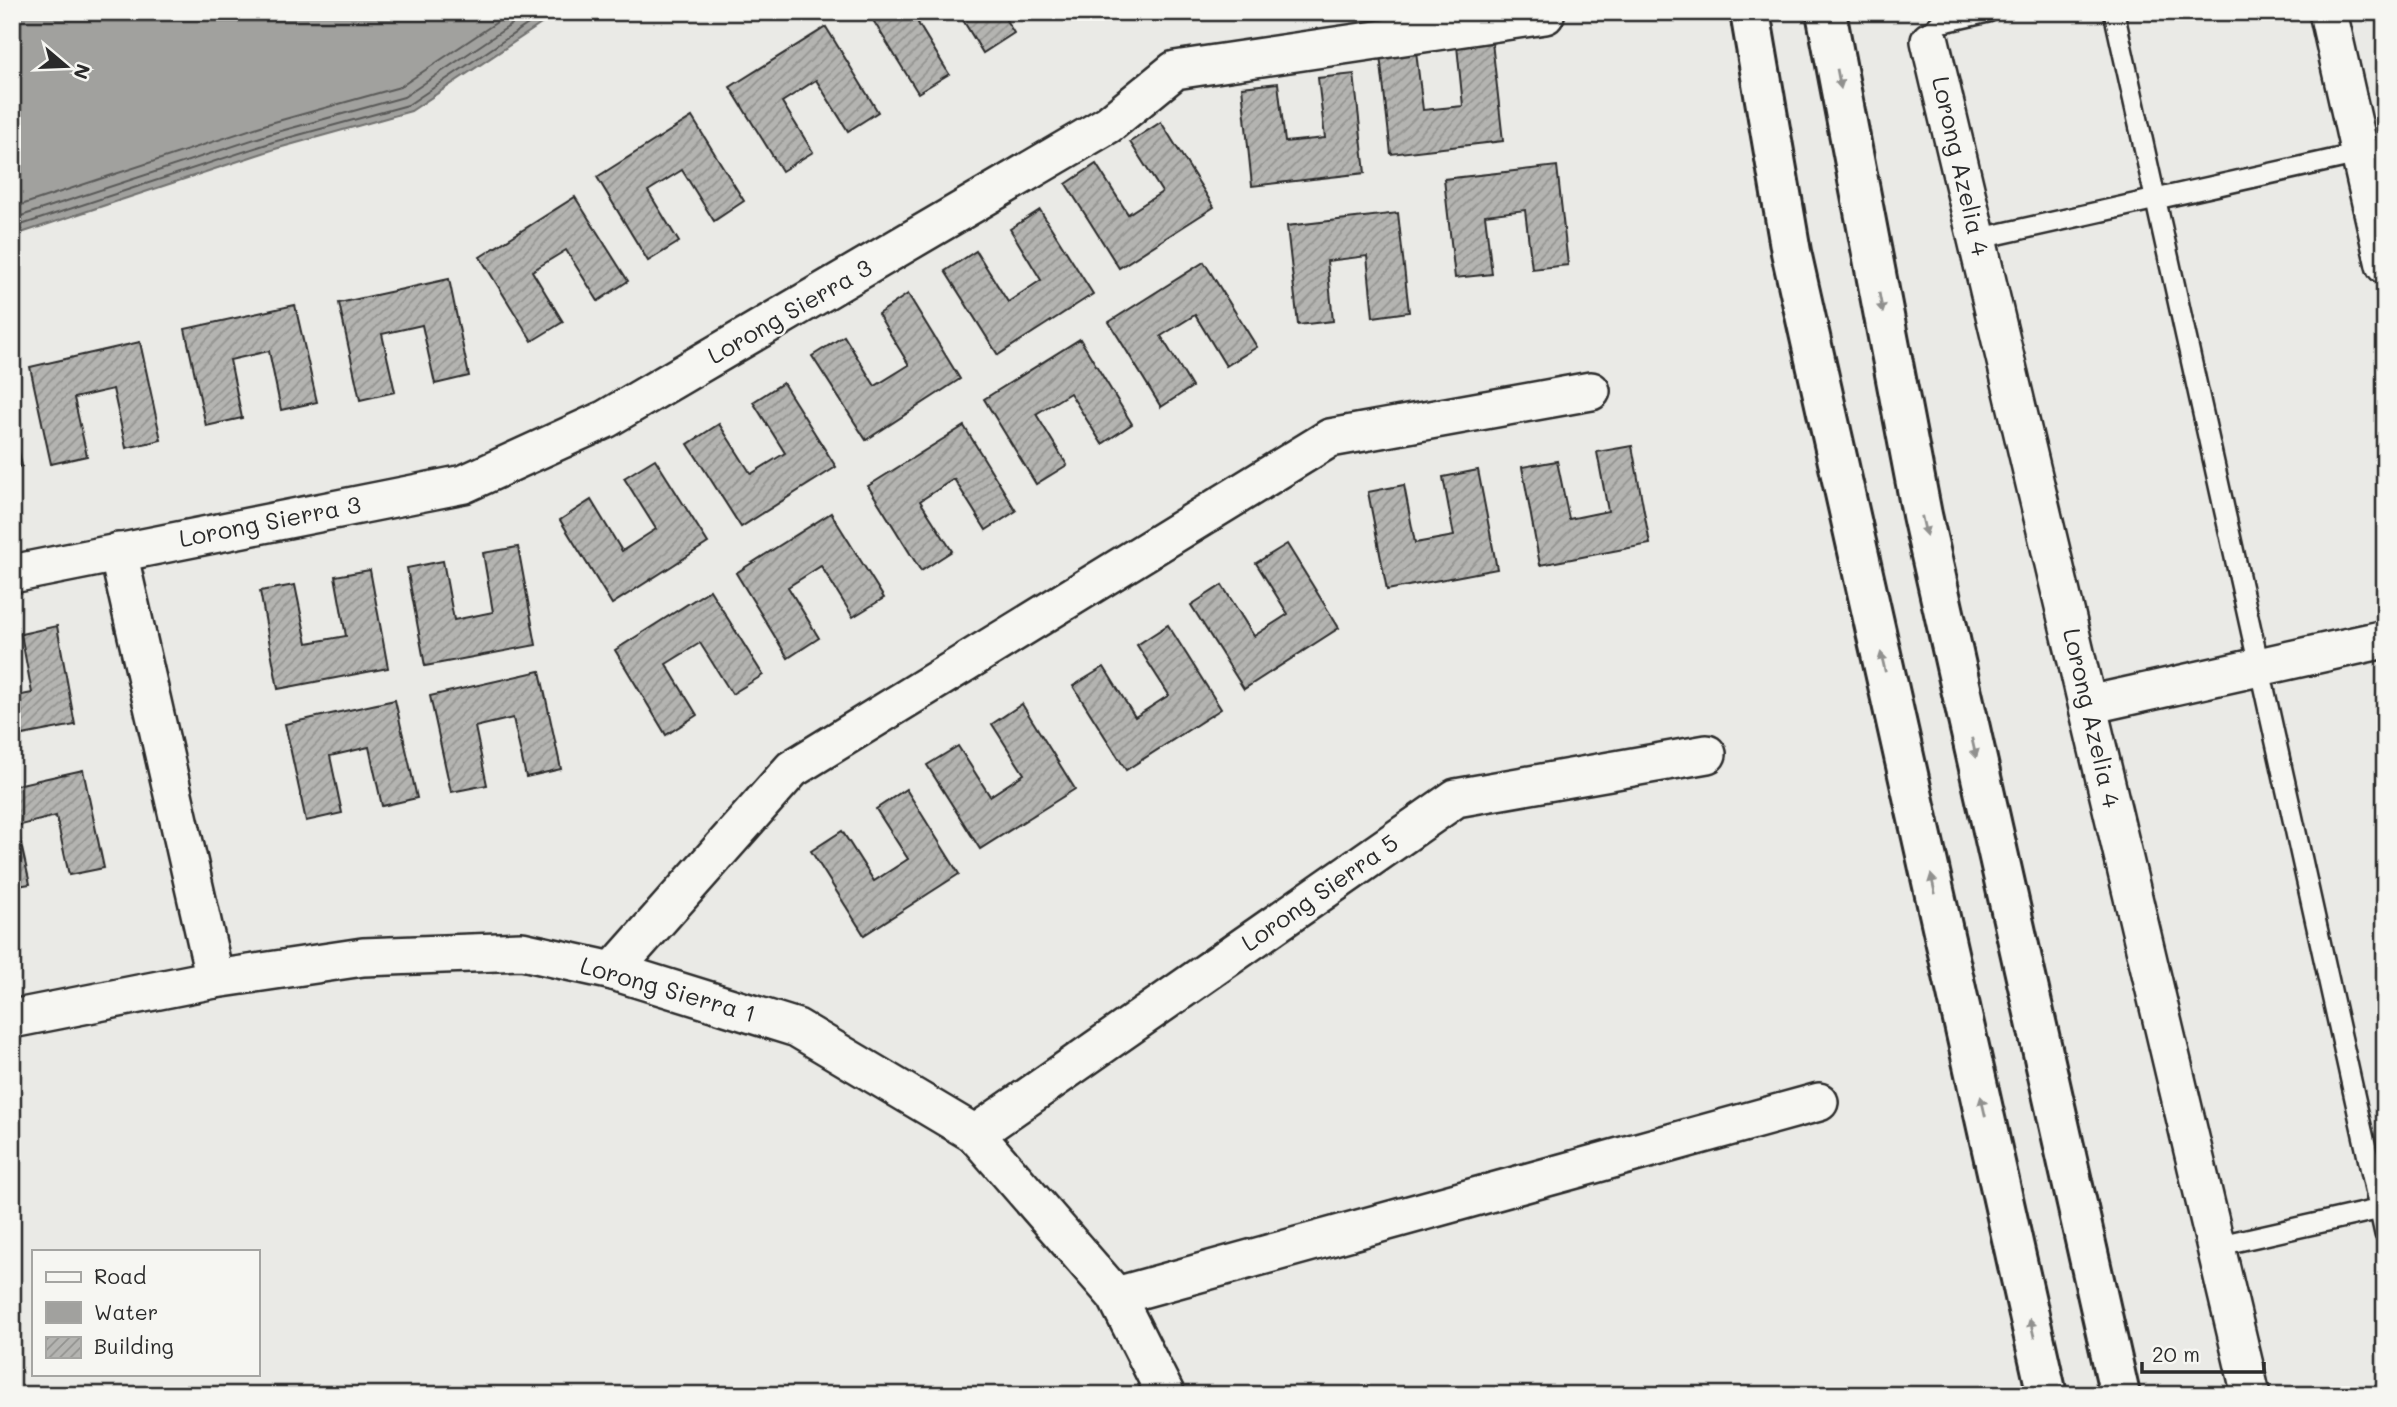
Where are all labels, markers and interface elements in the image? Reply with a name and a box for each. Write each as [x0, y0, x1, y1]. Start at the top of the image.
north arrow [32, 32, 102, 102]
text: N [68, 61, 97, 83]
one-way arrow [1833, 68, 1844, 90]
street label: Lorong Azelia 4 [1926, 73, 1997, 258]
street label: Lorong Sierra 3 [702, 251, 877, 370]
one-way arrow [1876, 292, 1887, 314]
street label: Lorong Sierra 3 [176, 488, 363, 553]
one-way arrow [1919, 515, 1930, 537]
street label: Lorong Azelia 4 [2057, 625, 2128, 810]
one-way arrow [1877, 651, 1888, 673]
one-way arrow [1969, 737, 1980, 759]
street label: Lorong Sierra 5 [1235, 826, 1404, 957]
one-way arrow [1927, 873, 1938, 895]
street label: Lorong Sierra 1 [577, 949, 760, 1028]
one-way arrow [1977, 1095, 1988, 1117]
legend [32, 1250, 259, 1376]
text: Road [94, 1262, 146, 1289]
text: Water [94, 1298, 158, 1325]
one-way arrow [2027, 1317, 2038, 1339]
scale bar [2142, 1330, 2264, 1374]
text: Building [94, 1332, 174, 1359]
text: 20 m [2152, 1340, 2200, 1367]

